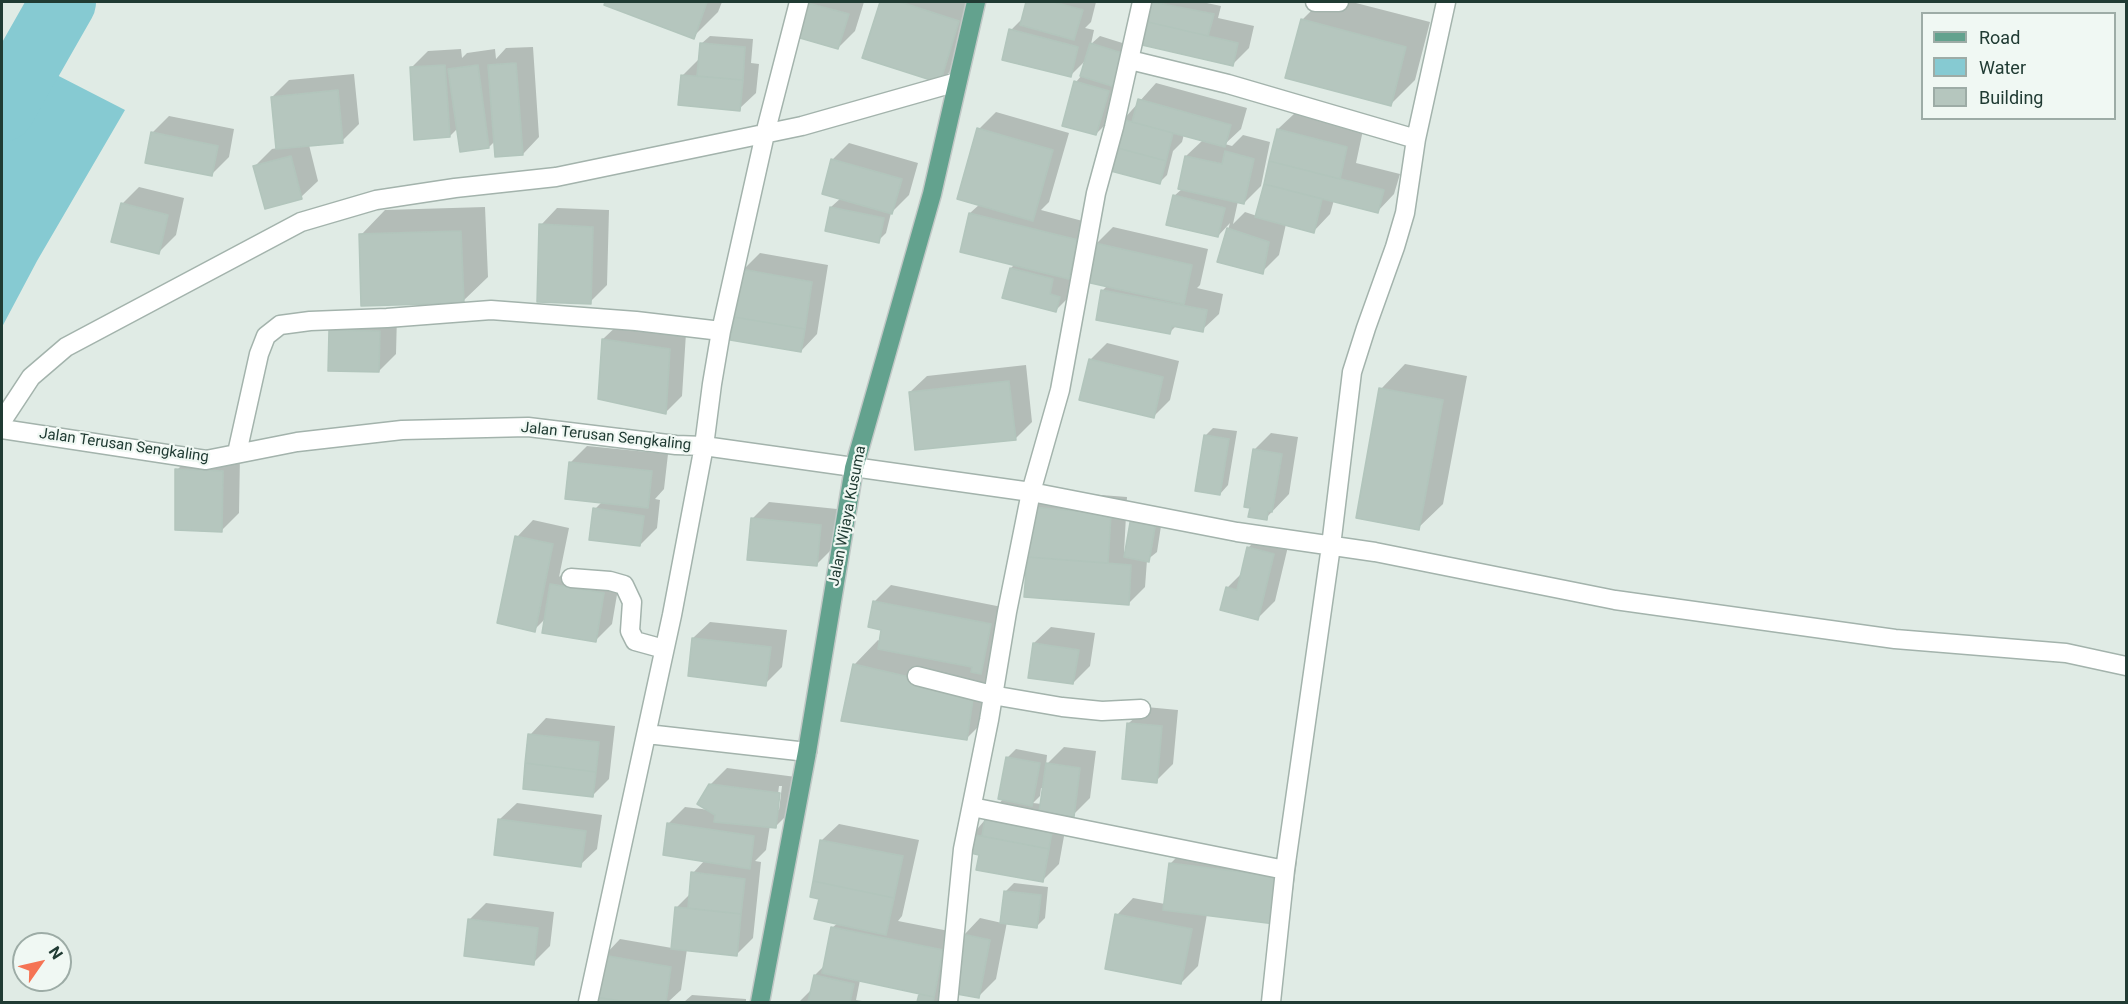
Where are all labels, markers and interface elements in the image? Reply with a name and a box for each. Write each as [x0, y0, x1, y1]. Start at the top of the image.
legend [1921, 12, 2116, 120]
text: Road [1979, 27, 2020, 48]
text: Water [1979, 57, 2026, 78]
text: Building [1979, 87, 2043, 108]
street label: Jalan Terusan Sengkaling [520, 419, 692, 455]
street label: Jalan Terusan Sengkaling [38, 425, 210, 467]
street label: Jalan Wijaya Kusuma [826, 444, 870, 588]
north arrow [12, 932, 72, 992]
text: N [45, 943, 67, 963]

